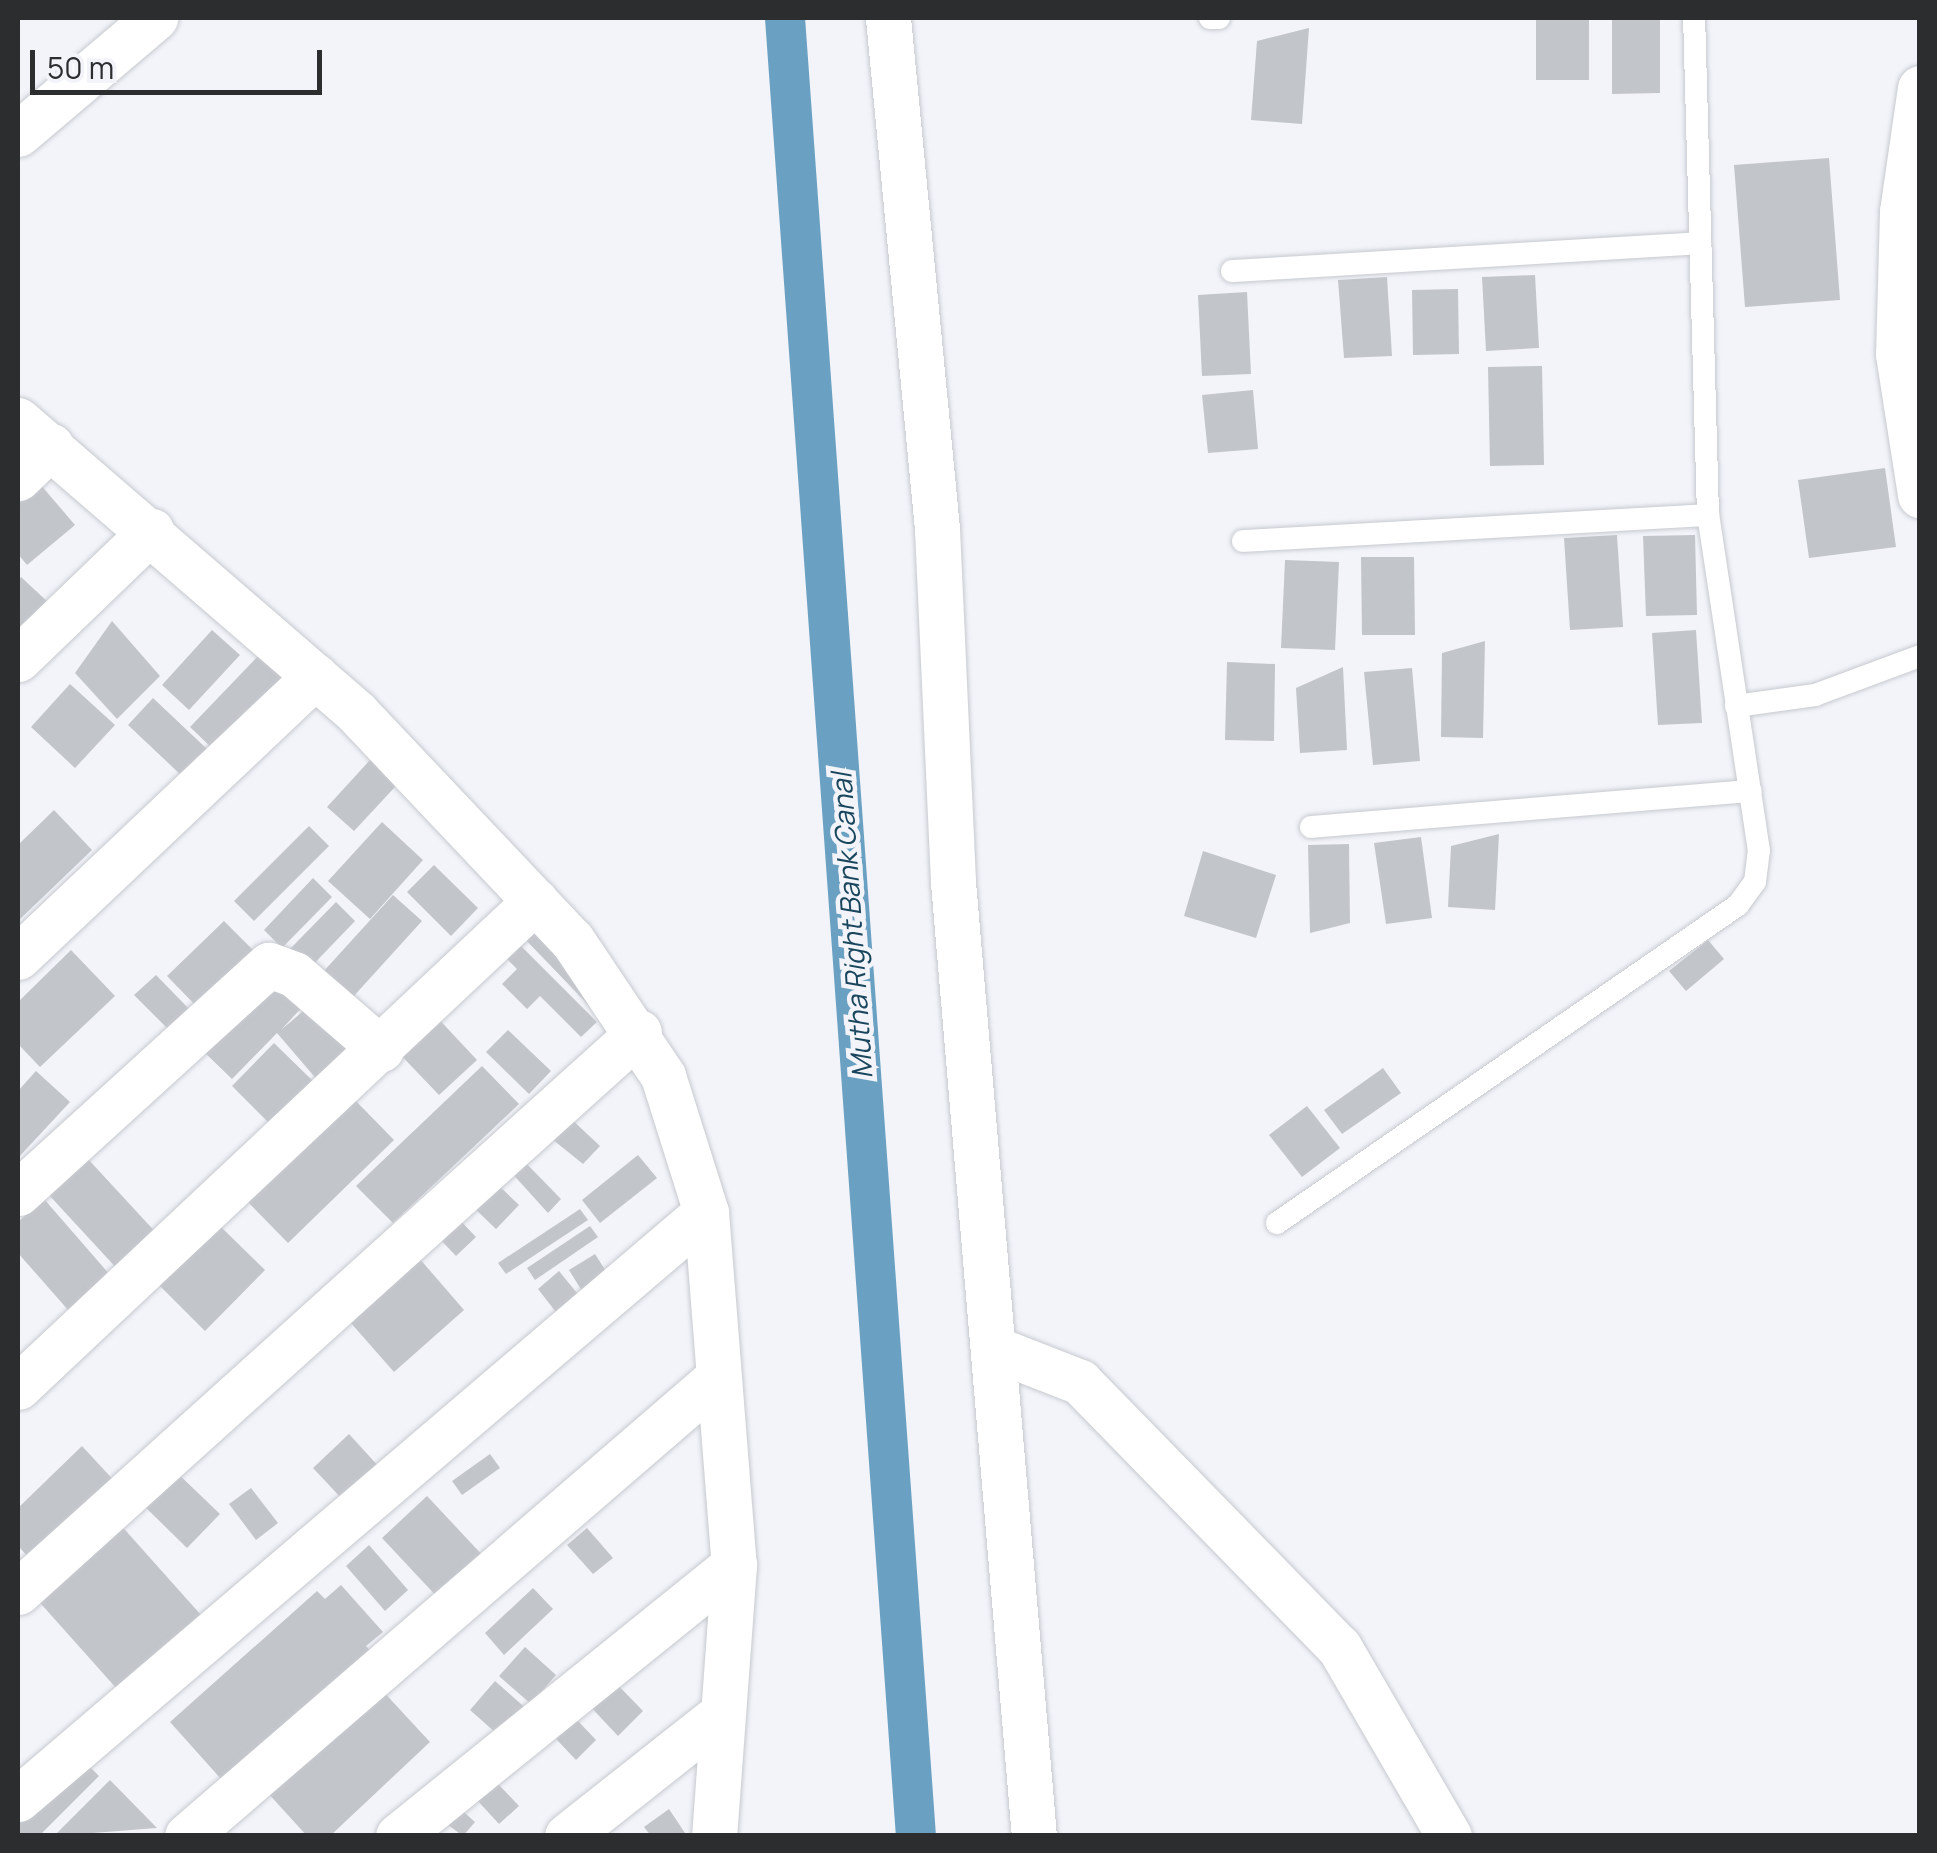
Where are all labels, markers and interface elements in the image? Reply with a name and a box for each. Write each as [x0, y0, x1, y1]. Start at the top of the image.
scale bar [35, 30, 328, 92]
text: 50 m [47, 47, 114, 88]
water label: Mutha Right Bank Canal [824, 772, 878, 1080]

